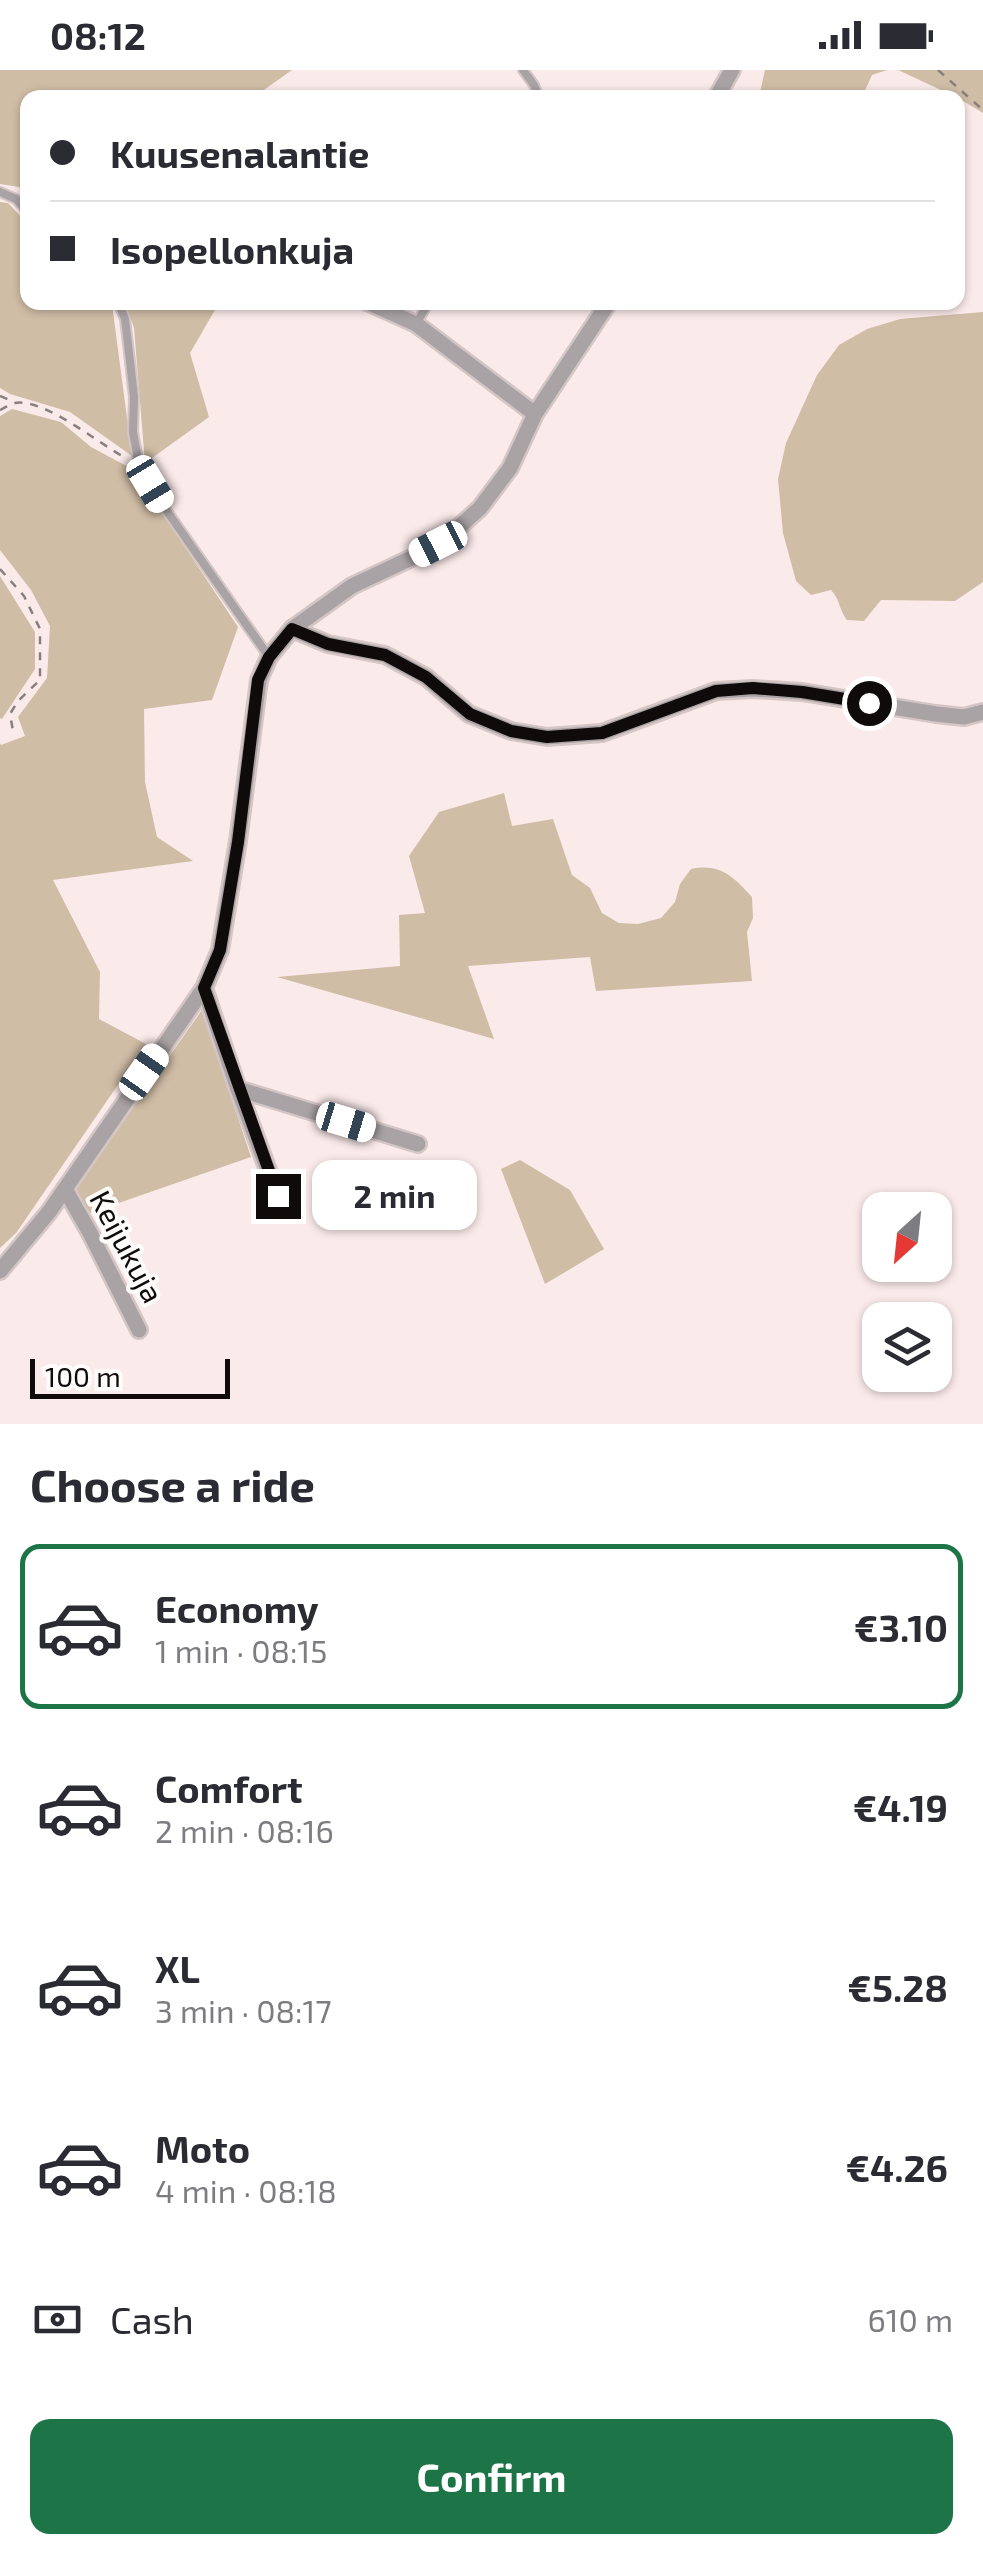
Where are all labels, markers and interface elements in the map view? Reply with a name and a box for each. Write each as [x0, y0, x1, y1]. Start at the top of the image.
text: 08:12 [50, 12, 146, 58]
text: Kuusenalantie [110, 130, 370, 176]
text: Isopellonkuja [110, 226, 354, 272]
car [122, 451, 178, 517]
car [404, 517, 472, 571]
route start [847, 681, 892, 726]
car [115, 1039, 173, 1105]
car [313, 1099, 379, 1145]
callout: 2 min [313, 1161, 478, 1231]
route end [256, 1174, 301, 1219]
text: 2 min [354, 1176, 435, 1214]
street label: Keijukuja [83, 1184, 172, 1308]
north arrow [862, 1192, 952, 1282]
map controls [862, 1192, 952, 1392]
button: layers [862, 1302, 952, 1392]
scale bar [30, 1354, 230, 1398]
text: 100 m [45, 1359, 121, 1393]
text: Choose a ride [30, 1457, 315, 1511]
icon: car [35, 1582, 125, 1672]
text: Economy [155, 1585, 319, 1631]
text: €3.10 [854, 1604, 948, 1650]
text: 1 min · 08:15 [155, 1631, 327, 1669]
icon: car [35, 1762, 125, 1852]
text: Comfort [155, 1765, 303, 1811]
text: €4.19 [853, 1784, 948, 1830]
text: 2 min · 08:16 [155, 1811, 334, 1849]
icon: car [35, 1942, 125, 2032]
text: XL [155, 1945, 200, 1991]
text: €5.28 [848, 1964, 948, 2010]
text: 3 min · 08:17 [155, 1991, 332, 2029]
icon: car [35, 2122, 125, 2212]
text: Moto [155, 2125, 250, 2171]
text: €4.26 [846, 2144, 948, 2190]
text: 4 min · 08:18 [155, 2171, 337, 2209]
icon: cash [30, 2292, 85, 2347]
text: Cash [110, 2296, 194, 2342]
text: 610 m [867, 2300, 953, 2338]
button: Confirm [30, 2419, 953, 2534]

